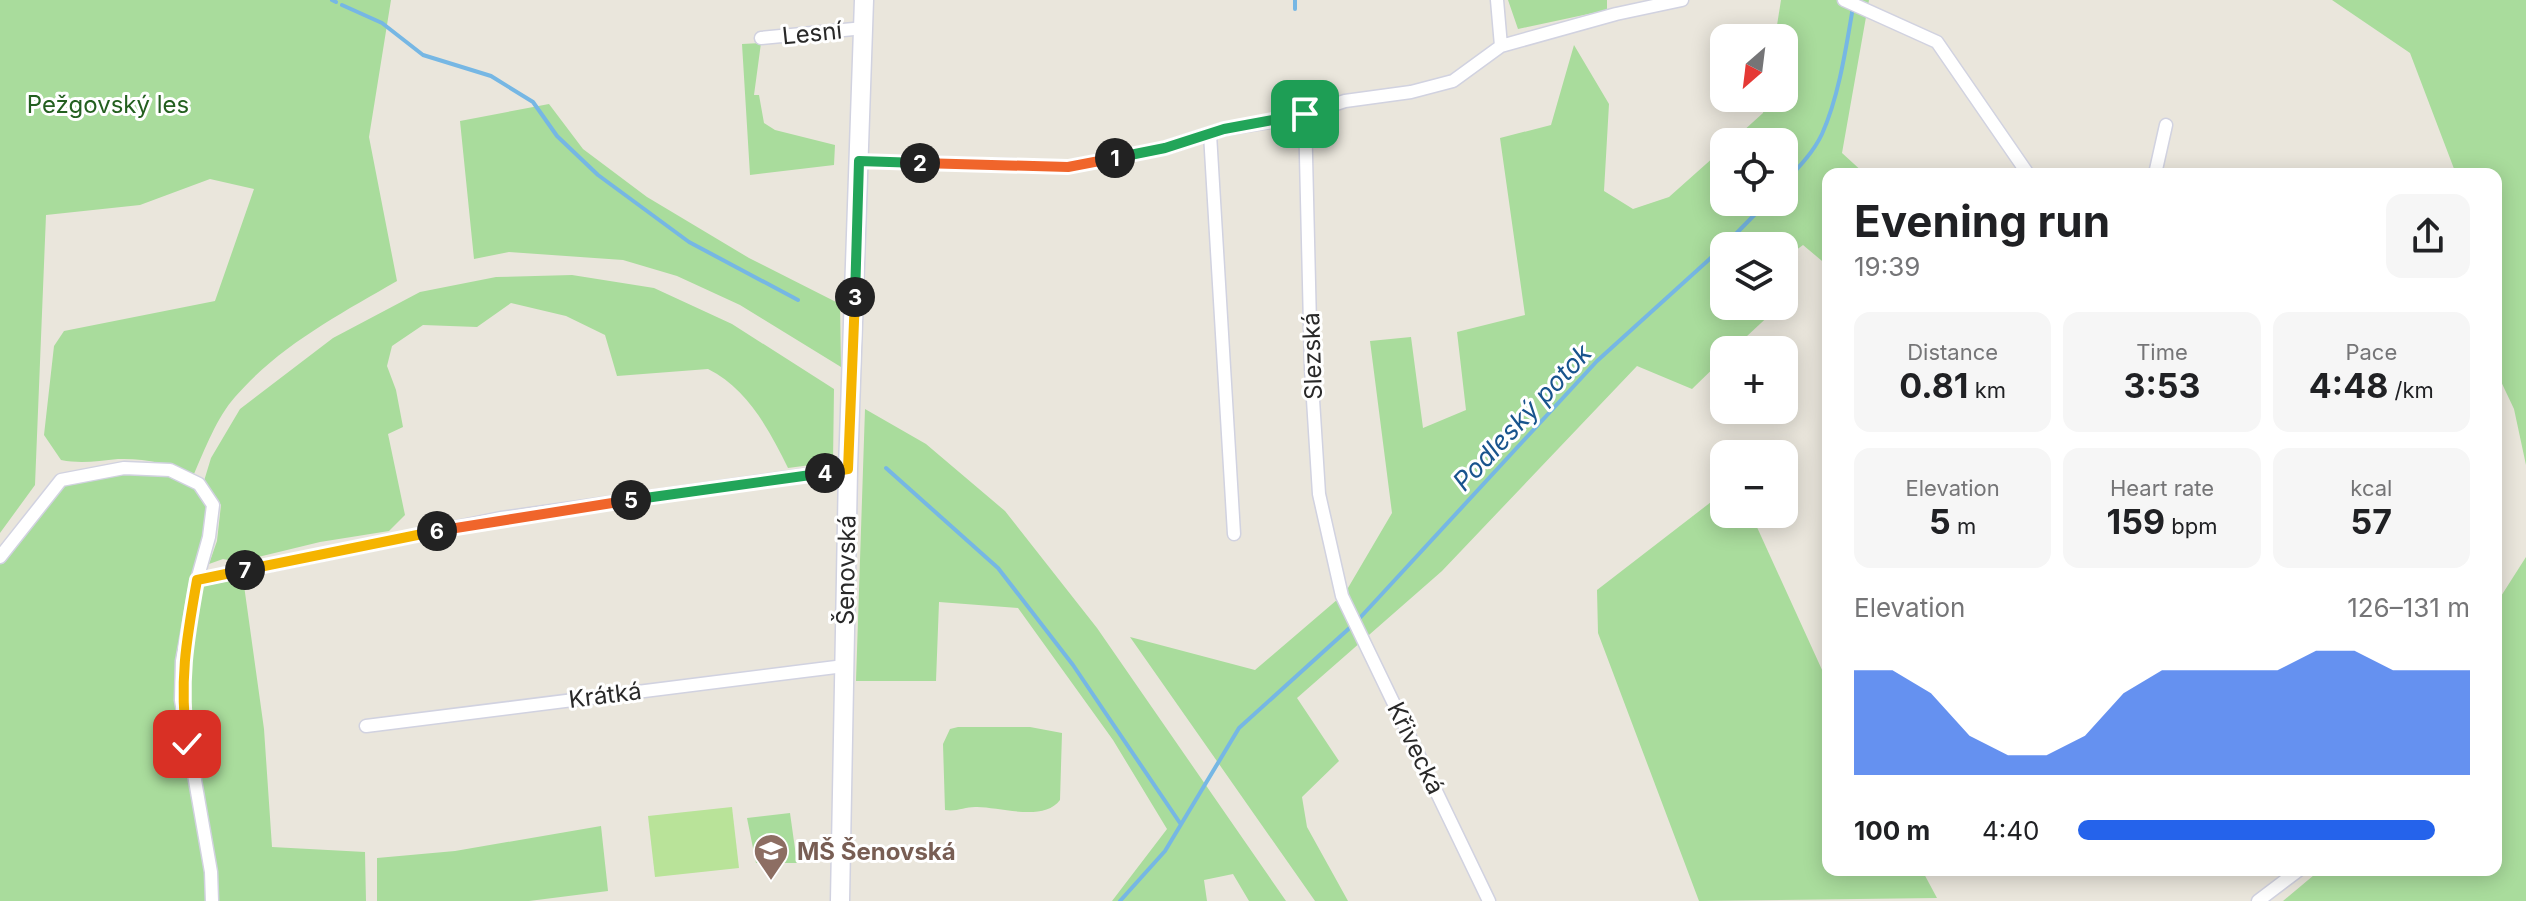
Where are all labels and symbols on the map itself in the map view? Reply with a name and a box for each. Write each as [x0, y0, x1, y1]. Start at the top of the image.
street label: Lesní [781, 15, 844, 51]
north arrow [1710, 24, 1798, 112]
pin [1271, 80, 1339, 148]
park label: Pežgovský les [27, 90, 189, 119]
pin: 1 [1095, 138, 1135, 178]
pin: 2 [900, 143, 940, 183]
pin: 3 [835, 277, 875, 317]
street label: Slezská [1296, 312, 1328, 400]
water label: Podleský potok [1446, 337, 1598, 497]
pin: 4 [805, 453, 845, 493]
pin: 5 [611, 480, 651, 520]
pin: 6 [417, 511, 457, 551]
street label: Šenovská [830, 515, 861, 625]
pin: 7 [225, 550, 265, 590]
street label: Krátká [567, 676, 643, 714]
street label: Křivecká [1381, 697, 1451, 799]
pin [153, 710, 221, 778]
school or university icon: MŠ Šenovská [752, 832, 790, 882]
place label: MŠ Šenovská [797, 837, 956, 866]

